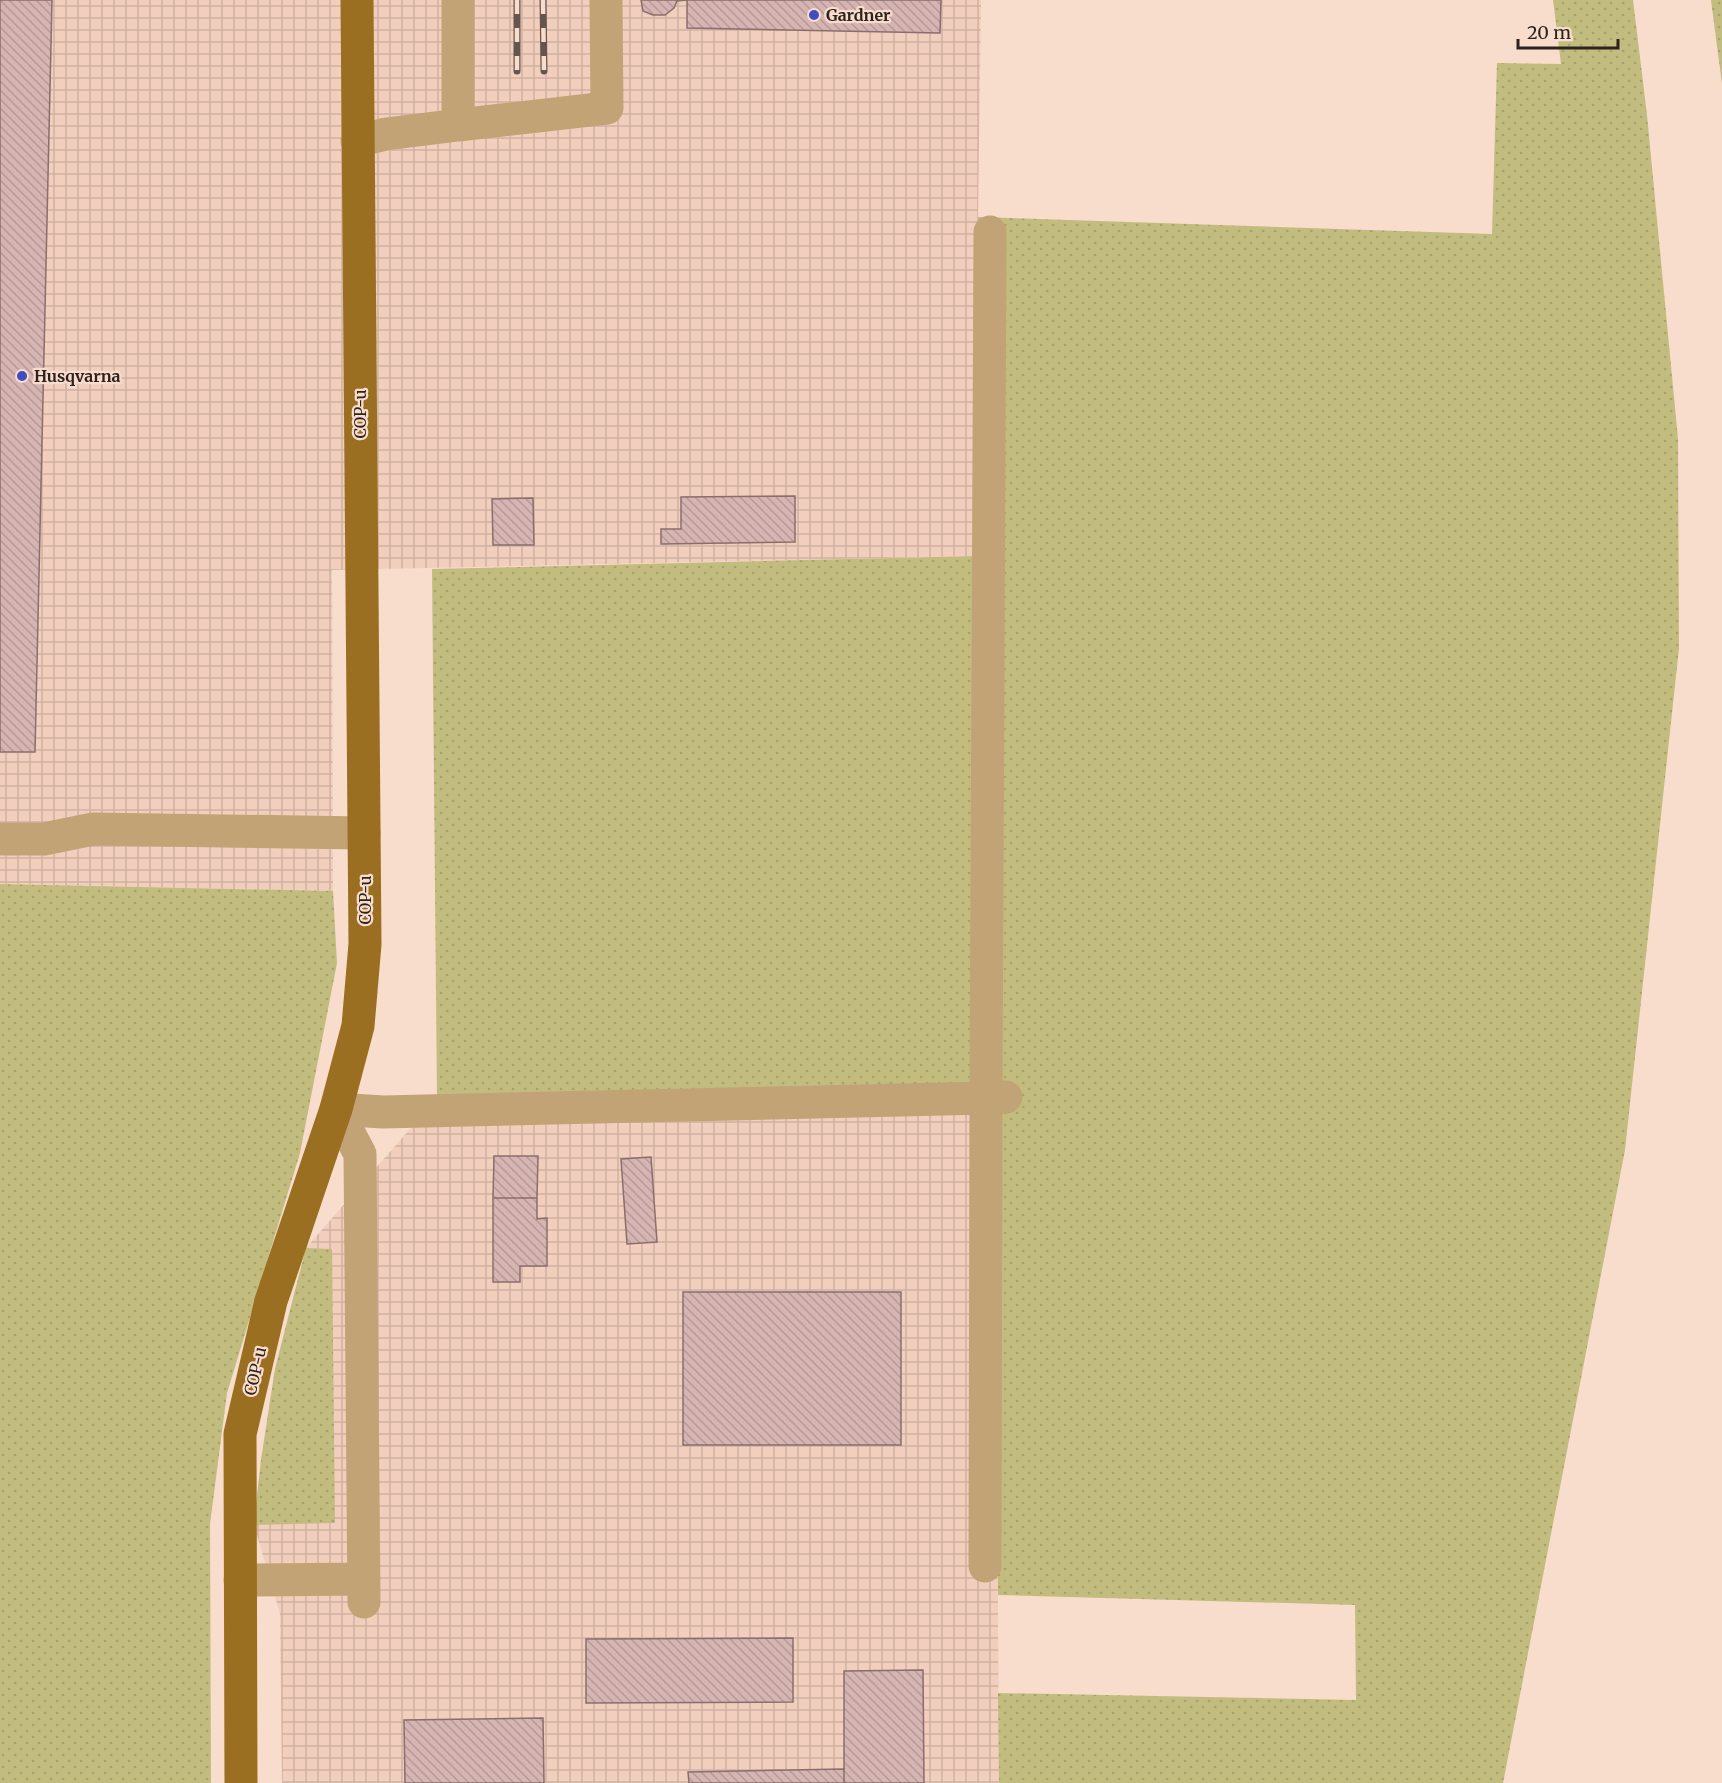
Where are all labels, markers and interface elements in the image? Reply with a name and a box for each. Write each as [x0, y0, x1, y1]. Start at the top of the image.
place label: Gardner [826, 5, 891, 25]
marker: Gardner [807, 8, 821, 22]
scale bar [1518, 12, 1618, 50]
text: 20 m [1527, 21, 1571, 44]
place label: Husqvarna [34, 366, 120, 386]
marker: Husqvarna [15, 369, 29, 383]
street label: COP-u [350, 390, 370, 438]
street label: COP-u [355, 876, 375, 924]
street label: COP-u [240, 1345, 270, 1397]

